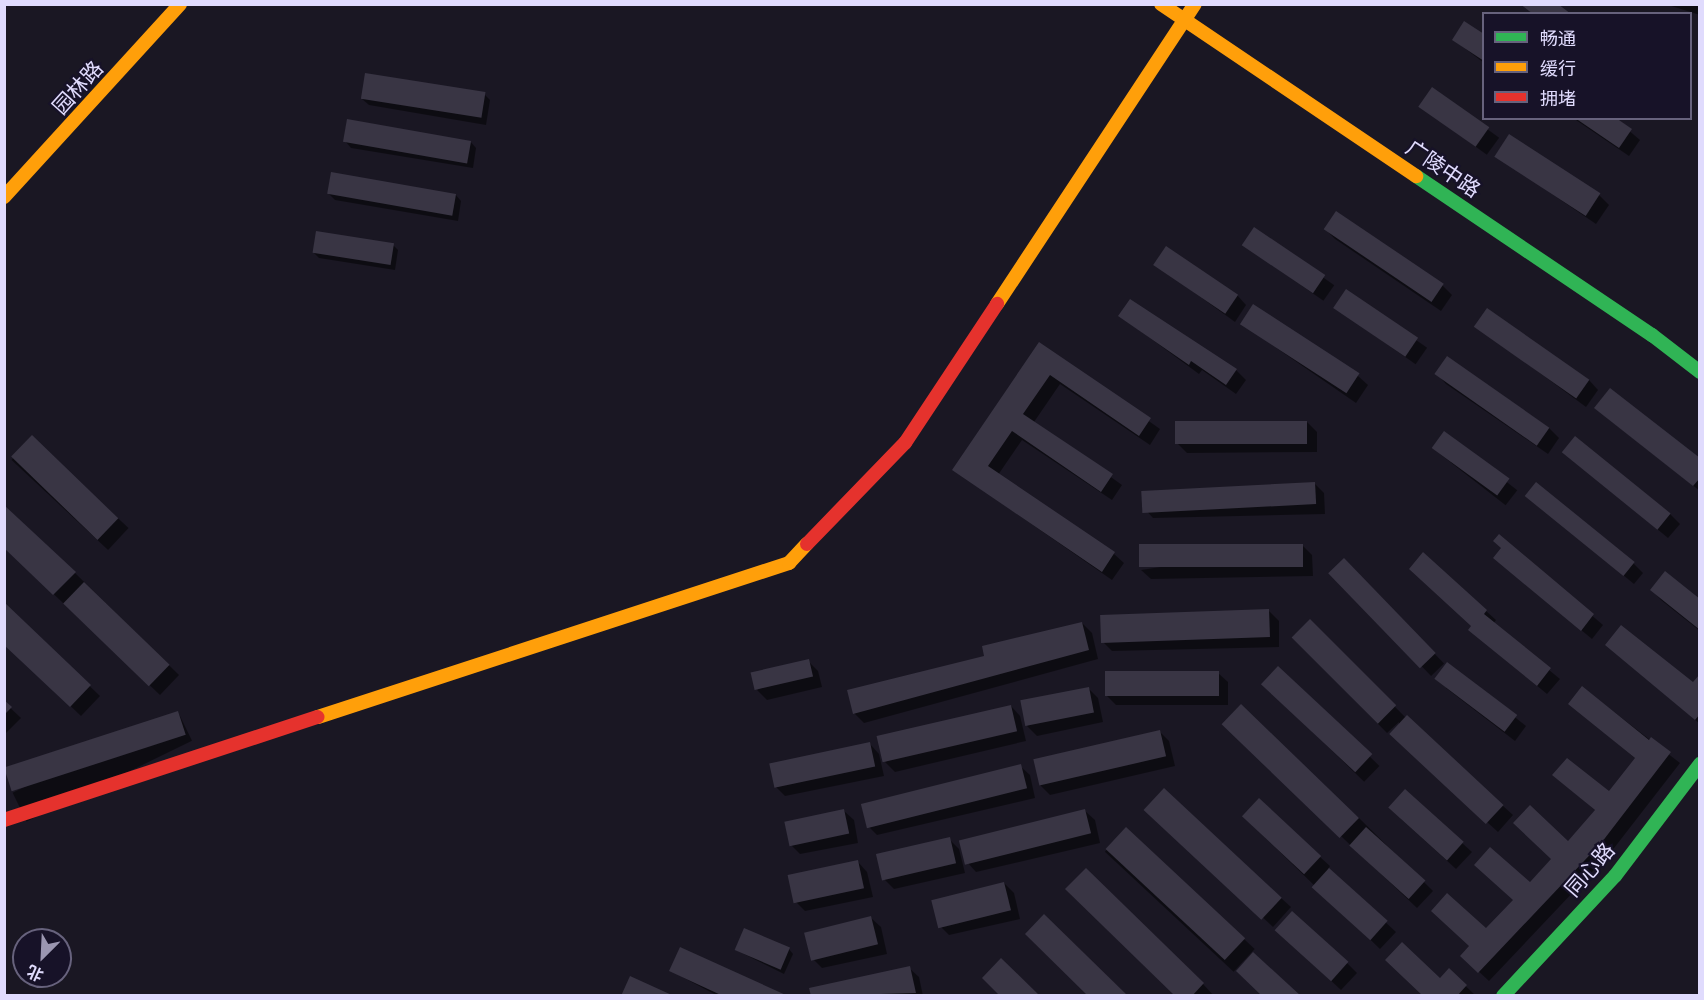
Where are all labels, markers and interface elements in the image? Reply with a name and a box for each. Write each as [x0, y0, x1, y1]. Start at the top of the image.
legend [1482, 12, 1692, 120]
text: 畅通 [1540, 28, 1576, 49]
street label: 园林路 [48, 56, 108, 120]
text: 缓行 [1540, 58, 1576, 79]
text: 拥堵 [1540, 88, 1576, 109]
street label: 广陵中路 [1401, 135, 1485, 203]
street label: 同心路 [1560, 838, 1620, 902]
north arrow [12, 928, 72, 988]
text: 北 [24, 961, 46, 985]

